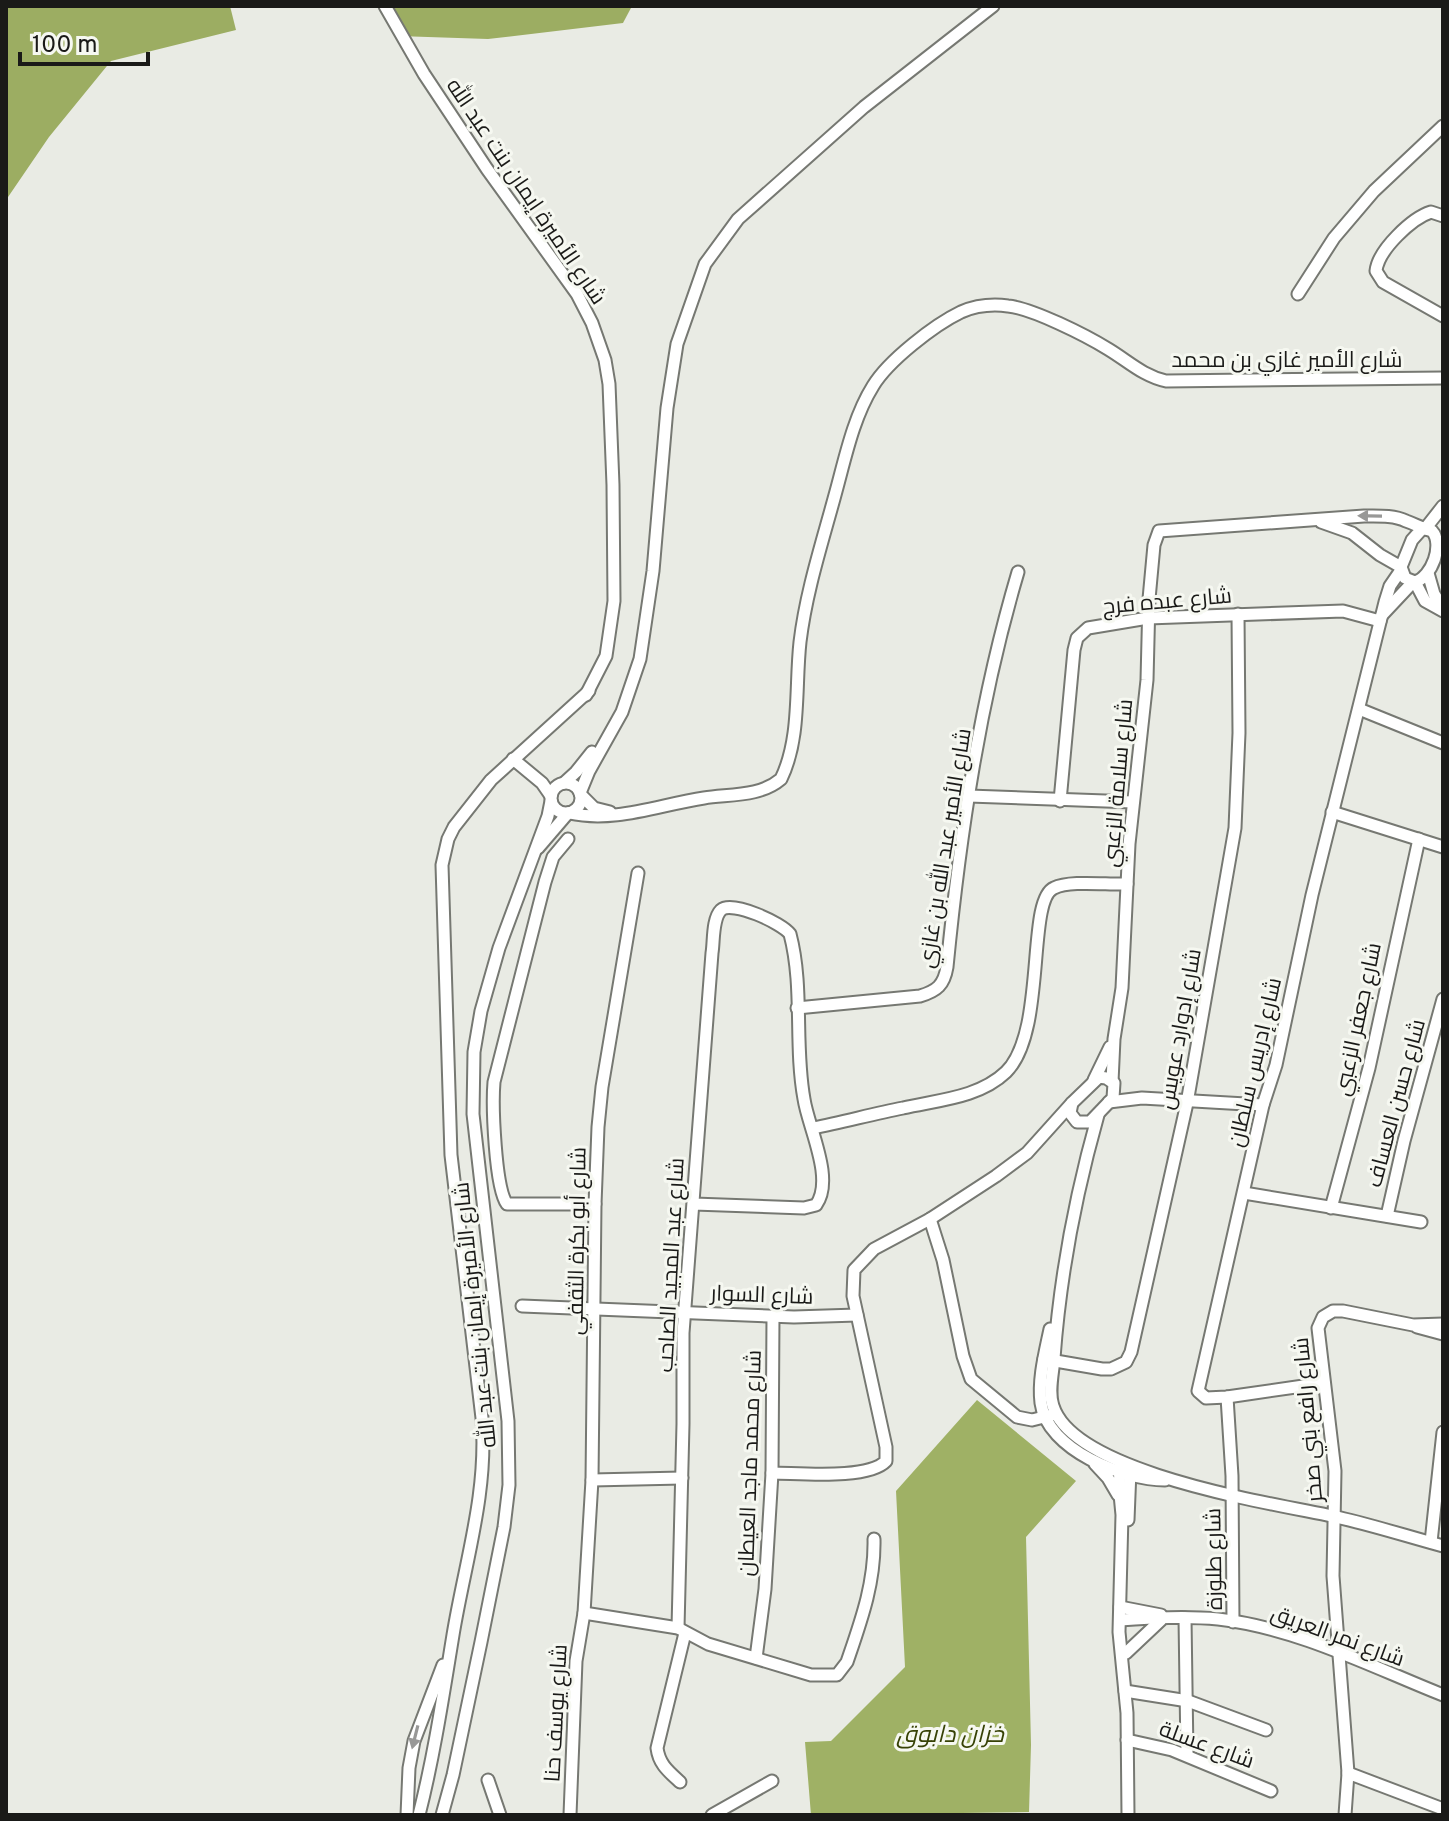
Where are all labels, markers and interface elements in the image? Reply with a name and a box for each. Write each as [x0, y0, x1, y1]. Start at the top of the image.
scale bar [20, 16, 148, 66]
text: 100 m [32, 31, 98, 61]
street label: شارع الأميرة إيمان بنت عبد الله [439, 72, 613, 311]
street label: شارع الأمير غازي بن محمد [1172, 348, 1402, 376]
one-way arrow [1357, 510, 1382, 523]
street label: شارع عبده فرج [1101, 583, 1233, 622]
street label: شارع سلامة الزعبي [1099, 698, 1141, 869]
street label: شارع الأمير عبد الله بن غازي [911, 726, 980, 970]
street label: شارع جعفر الزعبي [1330, 940, 1390, 1099]
street label: شارع إدوارد عويس [1154, 947, 1209, 1112]
street label: شارع إدريس سلطان [1224, 975, 1289, 1150]
street label: شارع حسن العساف [1362, 1017, 1433, 1191]
street label: شارع أبو بكرة الثقفي [561, 1147, 595, 1336]
street label: شارع عبد المجيد الصاحب [653, 1157, 692, 1373]
street label: شارع الأميرة إيمان بنت عبد الله [446, 1181, 504, 1449]
street label: شارع السوار [708, 1281, 814, 1312]
street label: شارع رافع بني صخر [1289, 1336, 1331, 1505]
street label: شارع محمد ماجد العيطان [734, 1349, 769, 1577]
street label: شارع طلوزة [1201, 1508, 1230, 1610]
street label: شارع نمر العريق [1267, 1601, 1408, 1674]
street label: شارع يوسف حنا [540, 1643, 575, 1783]
street label: شارع عسلة [1155, 1717, 1257, 1776]
water label: خزان دابوق [896, 1721, 1005, 1751]
one-way arrow [409, 1725, 421, 1750]

